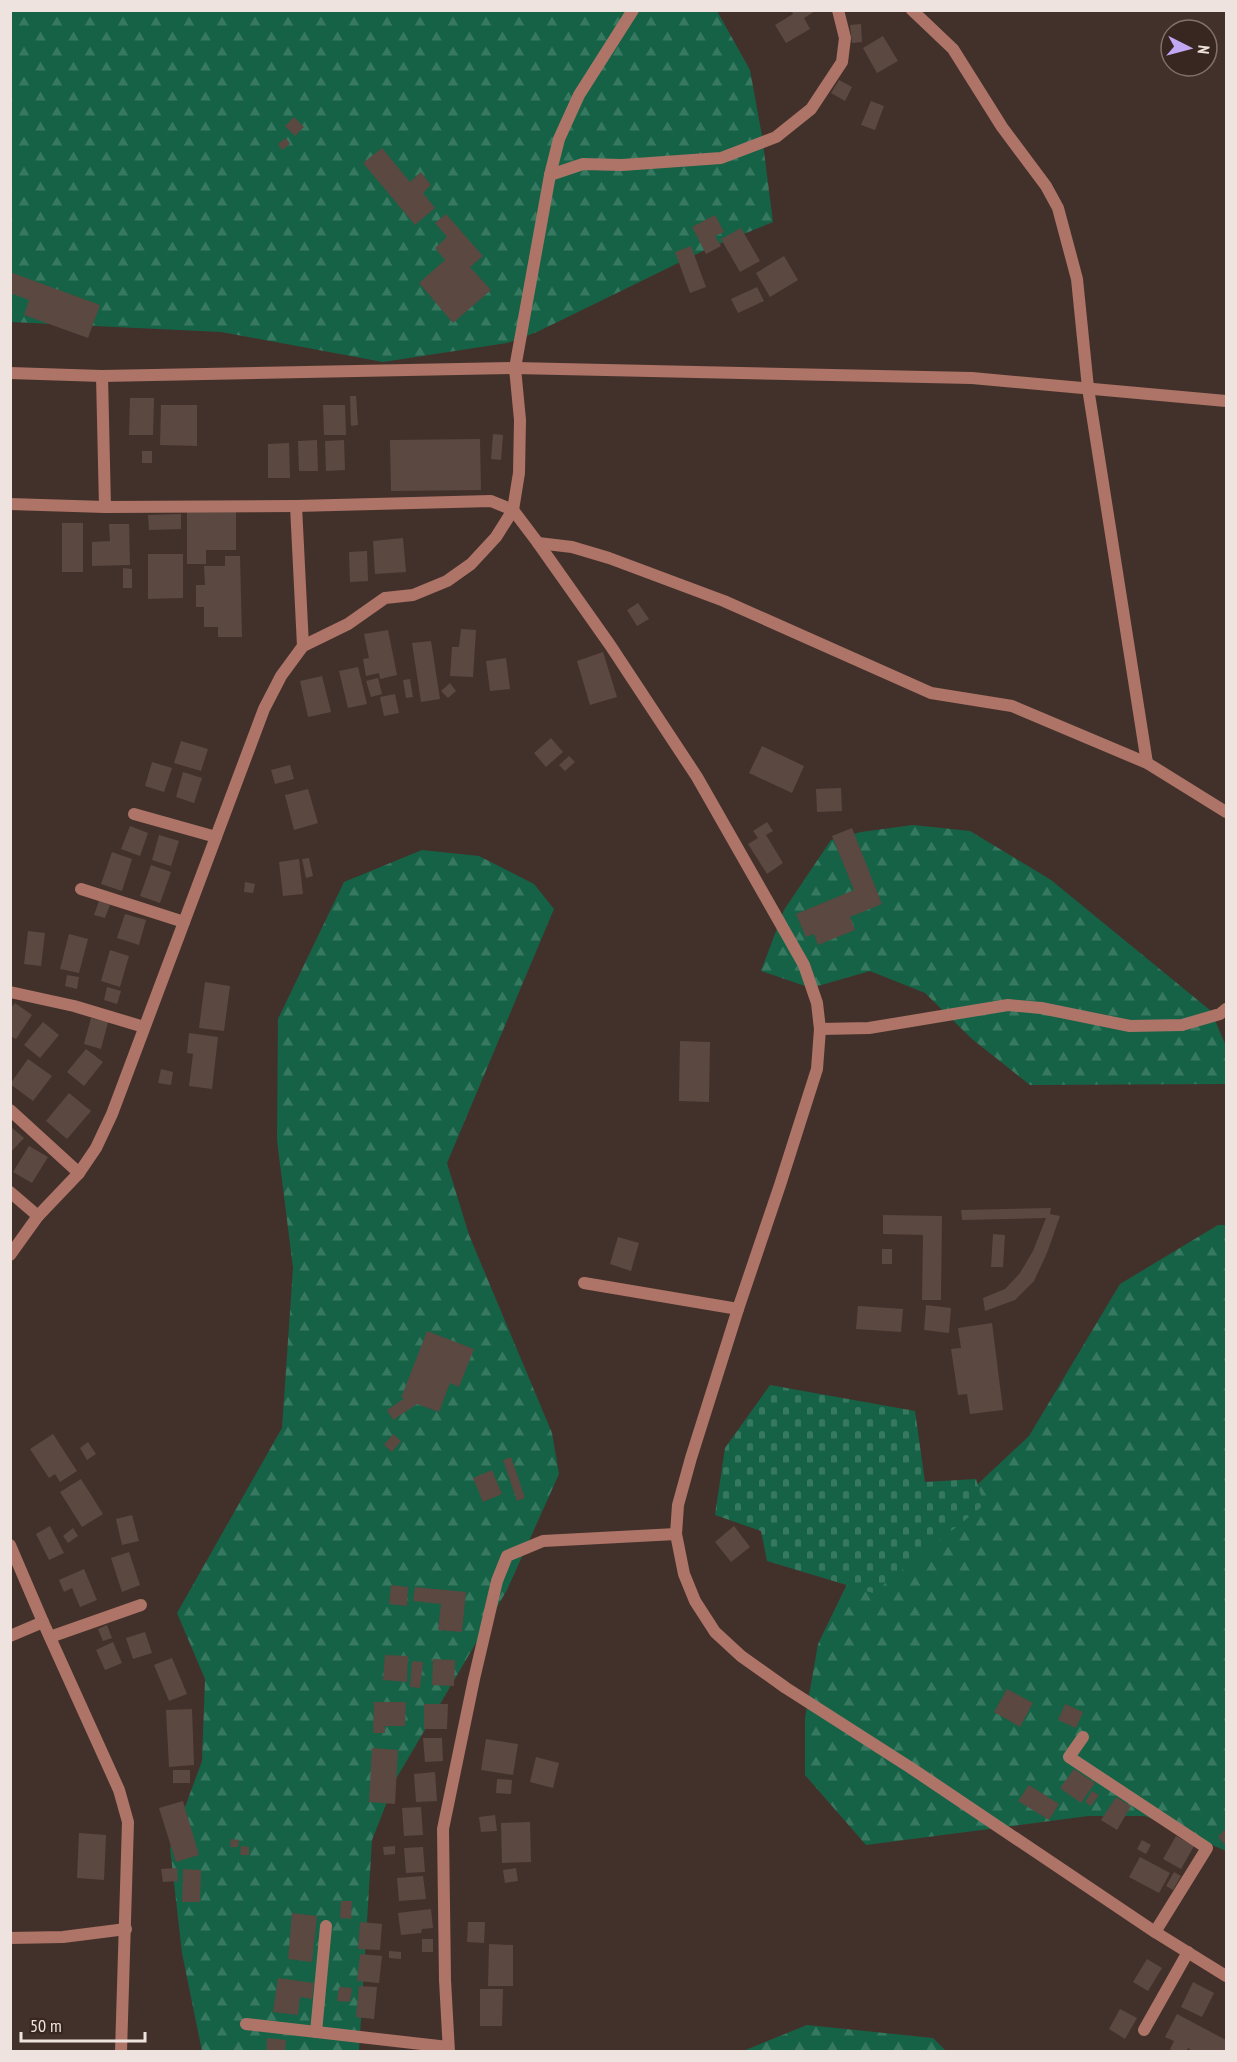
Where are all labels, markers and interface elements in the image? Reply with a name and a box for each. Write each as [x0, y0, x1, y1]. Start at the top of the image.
north arrow [1159, 18, 1219, 78]
text: N [1194, 44, 1214, 55]
scale bar [21, 2005, 146, 2043]
text: 50 m [30, 2014, 62, 2037]

